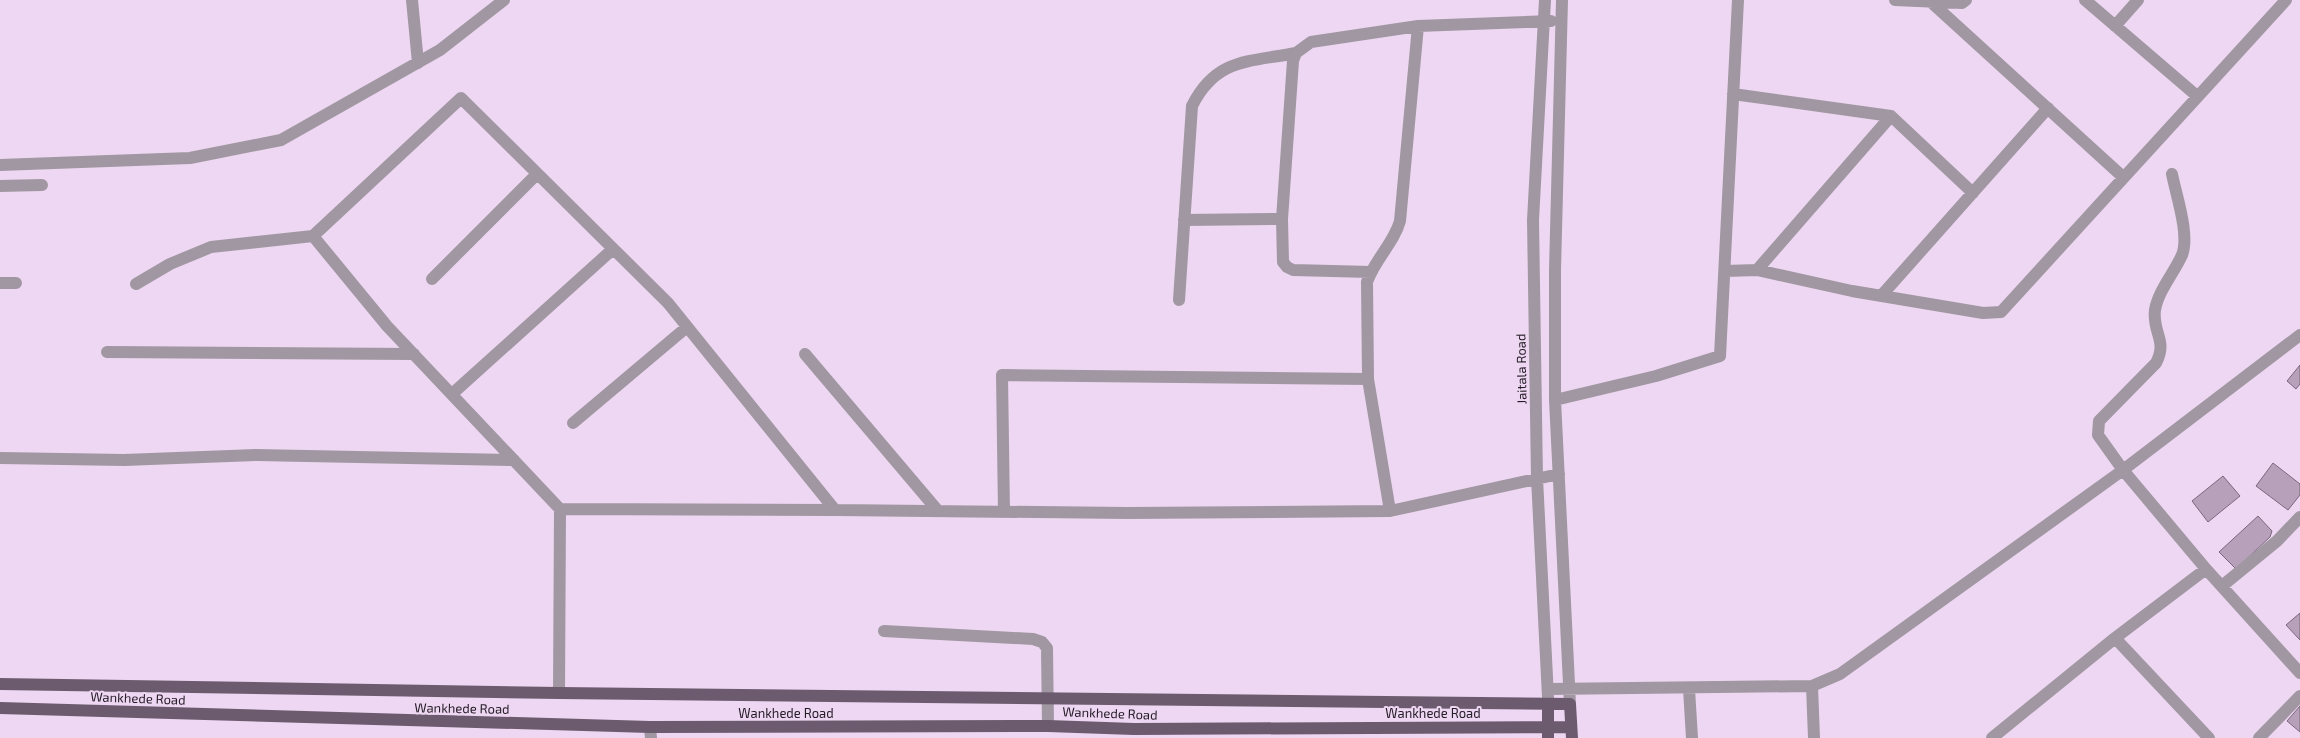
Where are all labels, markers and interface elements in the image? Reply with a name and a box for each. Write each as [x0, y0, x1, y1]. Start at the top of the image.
street label: Jaitala Road [1512, 334, 1530, 404]
street label: Wankhede Road [90, 688, 186, 708]
street label: Wankhede Road [414, 699, 510, 717]
street label: Wankhede Road [1062, 703, 1158, 723]
street label: Wankhede Road [738, 705, 834, 721]
street label: Wankhede Road [1385, 705, 1481, 721]

